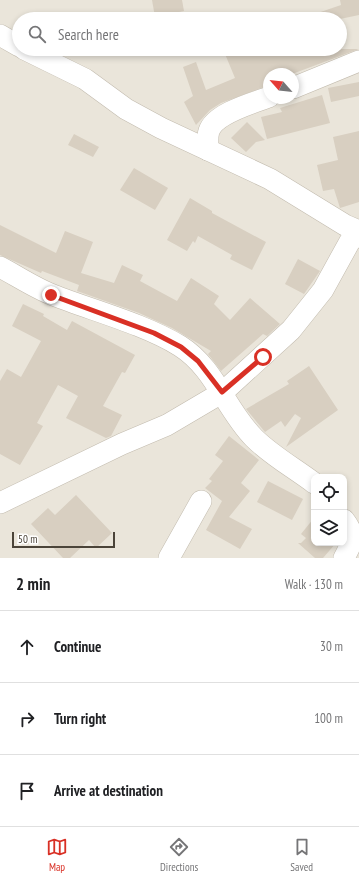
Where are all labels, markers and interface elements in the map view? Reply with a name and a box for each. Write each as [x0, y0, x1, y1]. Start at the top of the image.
search box [12, 12, 347, 56]
icon: search [26, 23, 48, 45]
text: Search here [58, 25, 119, 44]
north arrow [263, 68, 299, 104]
route end [42, 286, 60, 304]
route start [254, 348, 272, 366]
map controls [311, 474, 347, 546]
button: locate [311, 474, 347, 510]
button: layers [311, 510, 347, 546]
scale bar [12, 530, 115, 549]
text: 50 m [18, 532, 37, 546]
text: 2 min [16, 573, 50, 595]
text: Walk · 130 m [285, 576, 343, 593]
icon: ahead [16, 636, 38, 658]
text: Continue [54, 637, 101, 656]
text: 30 m [320, 638, 343, 655]
icon: right [16, 708, 38, 730]
text: Turn right [54, 709, 106, 728]
text: 100 m [314, 710, 343, 727]
icon: arrive [16, 780, 38, 802]
text: Arrive at destination [54, 781, 163, 800]
tab: Map [46, 836, 68, 874]
tab: Directions [160, 836, 198, 874]
tab: Saved [290, 836, 313, 874]

